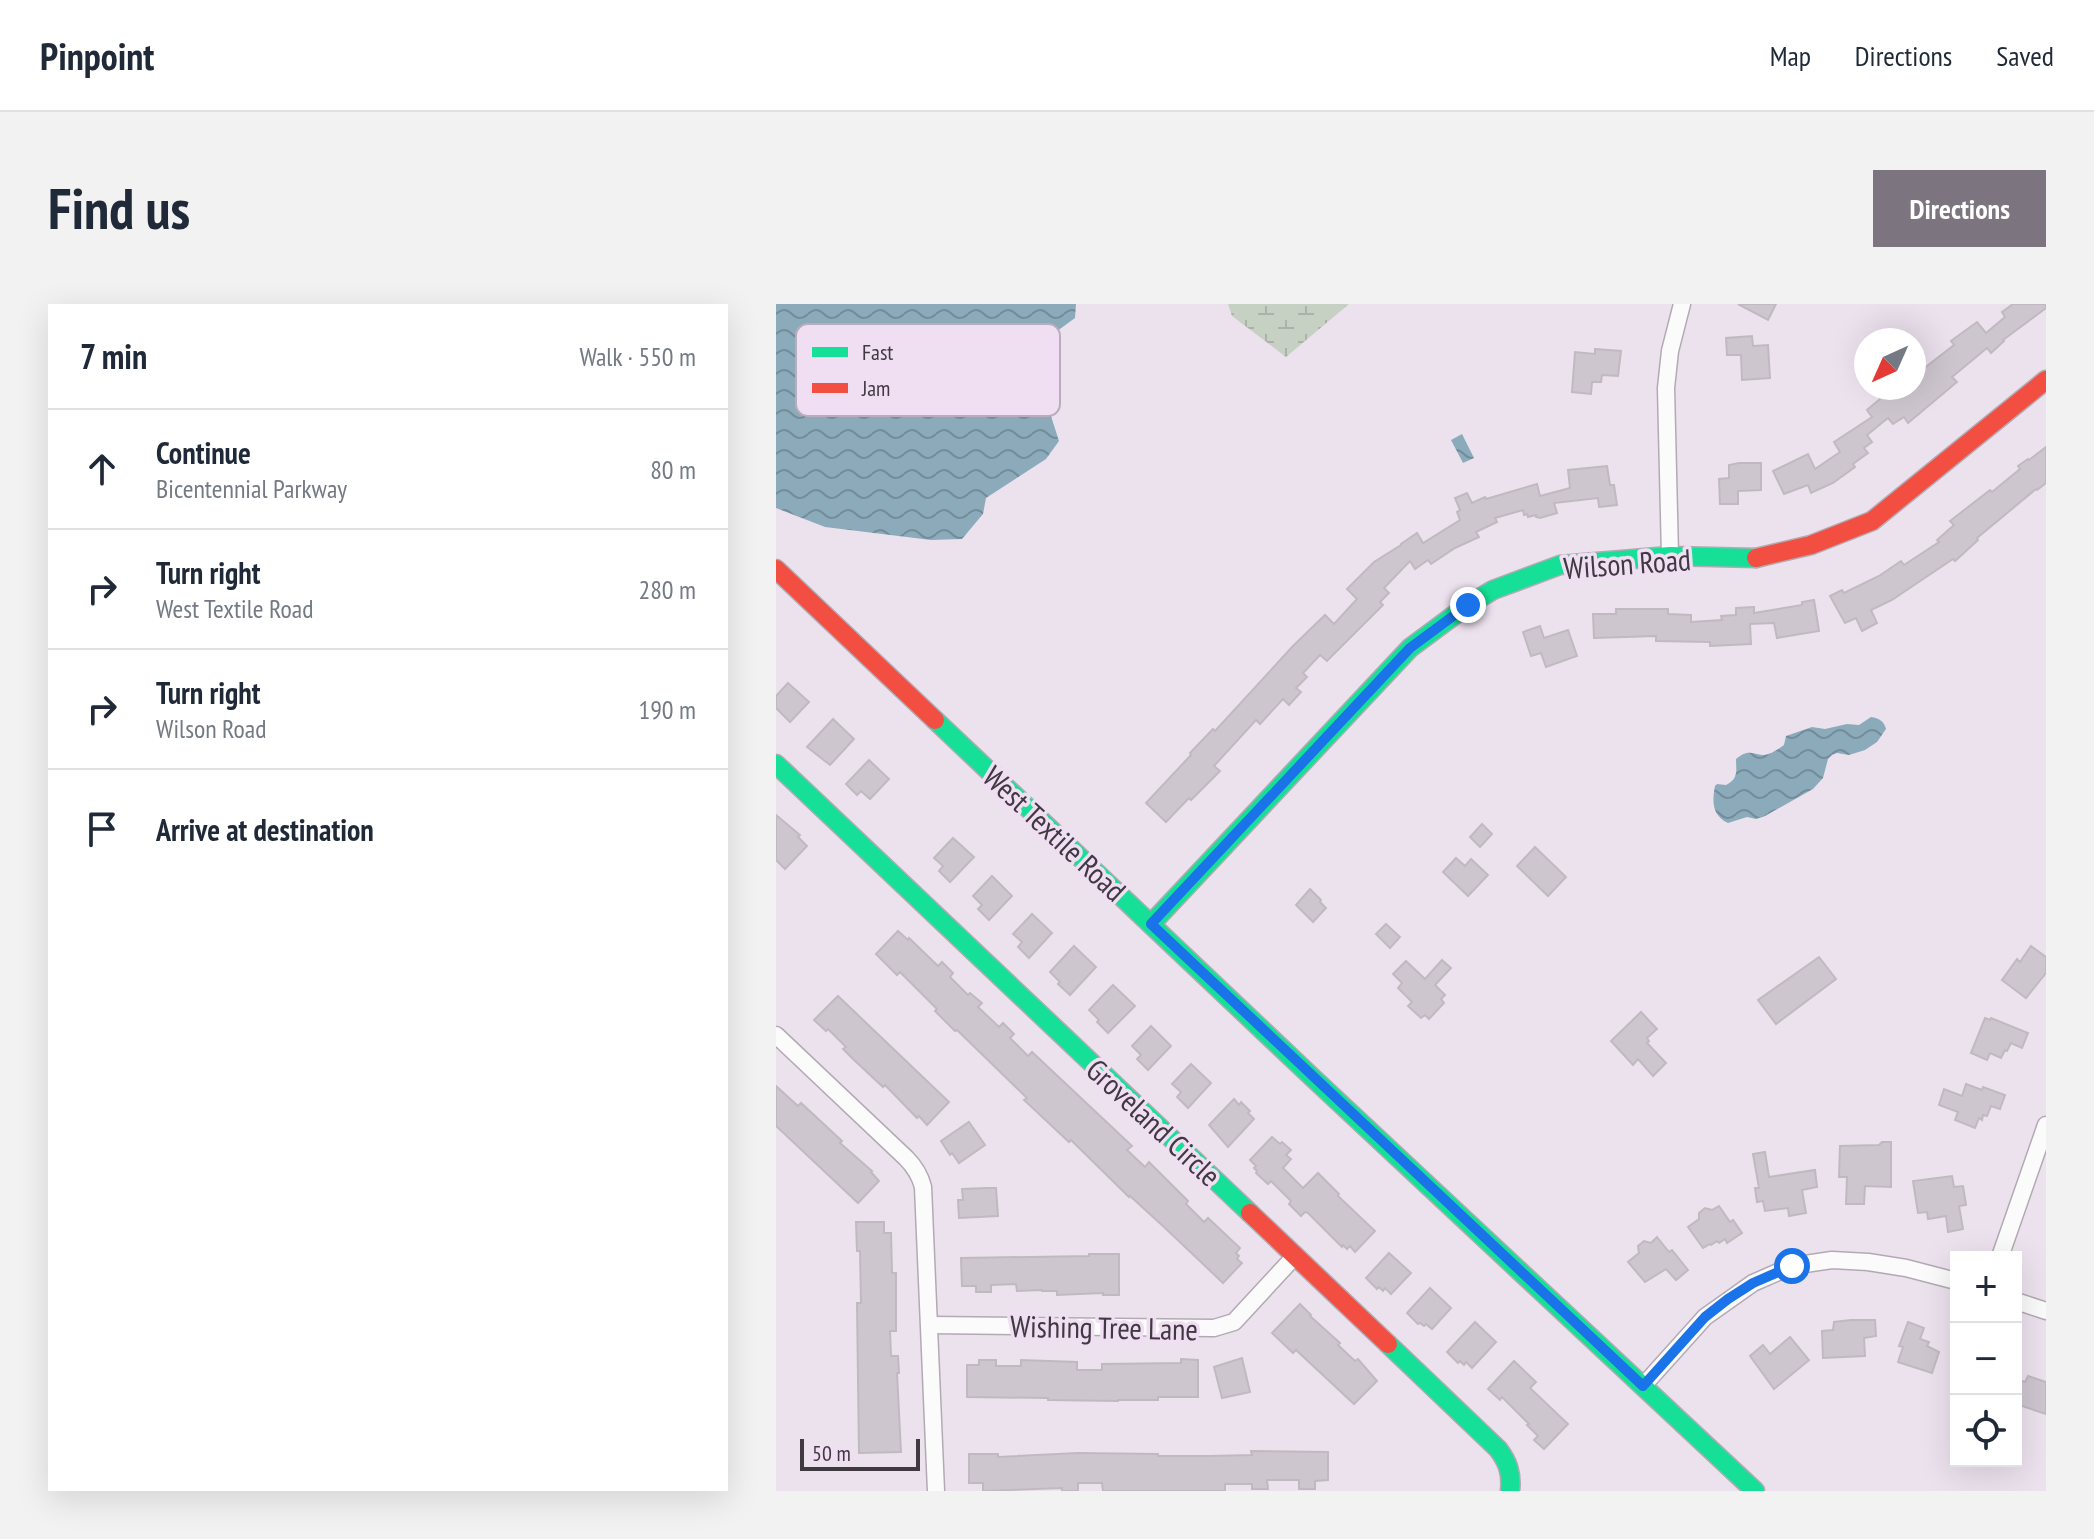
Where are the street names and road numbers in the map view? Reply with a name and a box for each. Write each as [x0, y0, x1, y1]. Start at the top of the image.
street label: Wilson Road [1562, 539, 1692, 587]
street label: West Textile Road [975, 757, 1135, 909]
street label: Groveland Circle [1079, 1050, 1229, 1194]
street label: Wishing Tree Lane [1010, 1306, 1198, 1348]

